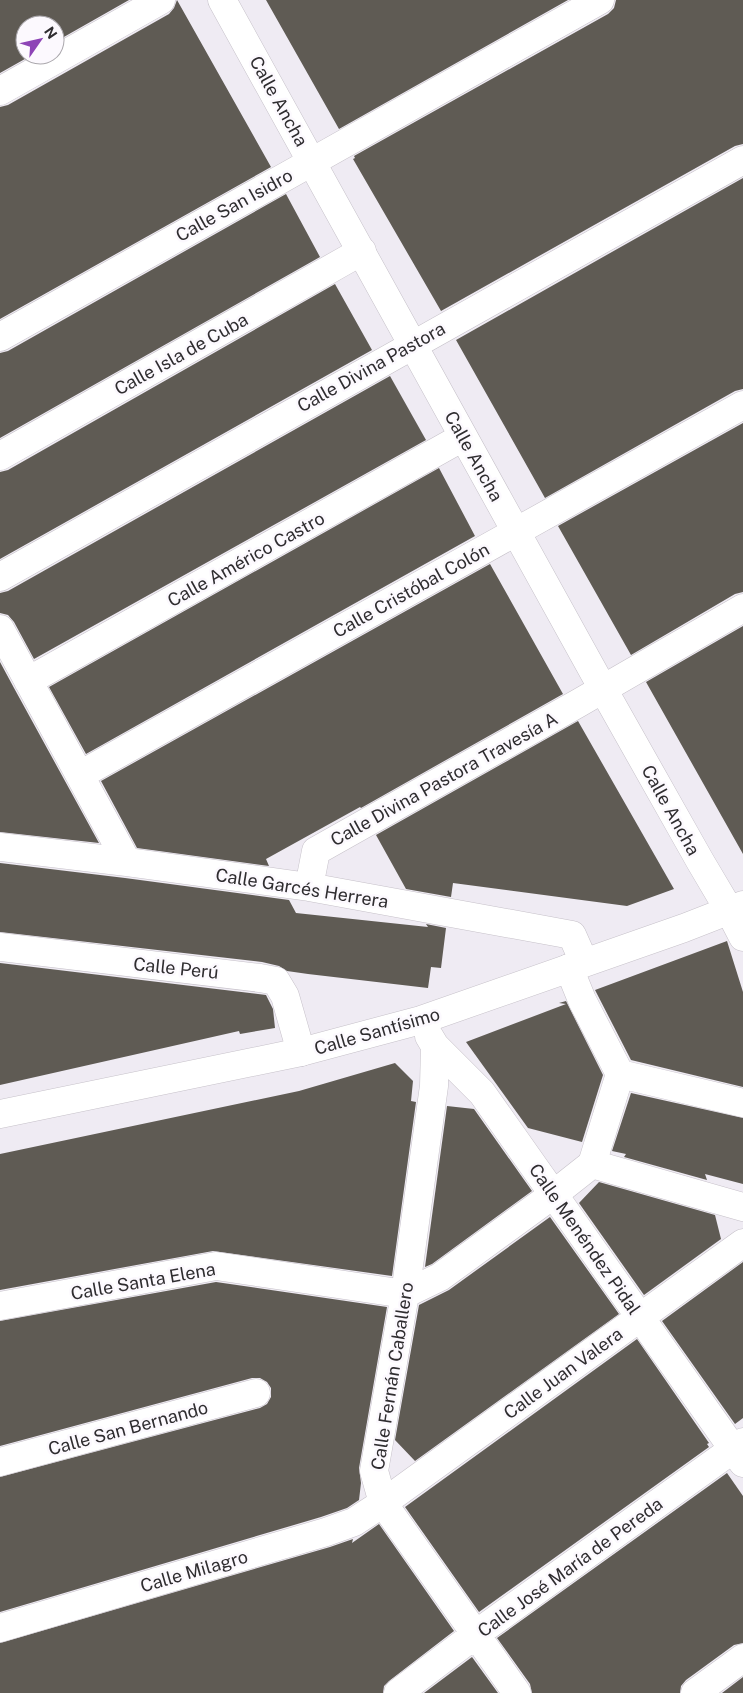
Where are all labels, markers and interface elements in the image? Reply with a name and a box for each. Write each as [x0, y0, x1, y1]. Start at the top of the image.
north arrow [15, 15, 65, 65]
text: N [41, 24, 60, 42]
street label: Calle Ancha [246, 52, 312, 150]
street label: Calle San Isidro [172, 164, 296, 246]
street label: Calle Isla de Cuba [111, 309, 251, 399]
street label: Calle Divina Pastora [293, 318, 449, 416]
street label: Calle Ancha [441, 407, 507, 505]
street label: Calle Américo Castro [164, 507, 328, 611]
street label: Calle Cristóbal Colón [329, 538, 493, 642]
street label: Calle Divina Pastora Travesía A [327, 708, 561, 850]
street label: Calle Ancha [638, 761, 704, 859]
street label: Calle Garcés Herrera [214, 864, 390, 912]
street label: Calle Perú [132, 953, 220, 983]
street label: Calle Santísimo [312, 1003, 442, 1059]
street label: Calle Menéndez Pidal [525, 1159, 645, 1319]
street label: Calle Santa Elena [69, 1258, 217, 1304]
street label: Calle Fernán Caballero [367, 1281, 417, 1471]
street label: Calle Juan Valera [499, 1323, 627, 1423]
street label: Calle San Bernando [46, 1397, 210, 1459]
street label: Calle José María de Pereda [473, 1493, 667, 1641]
street label: Calle Milagro [138, 1546, 250, 1596]

